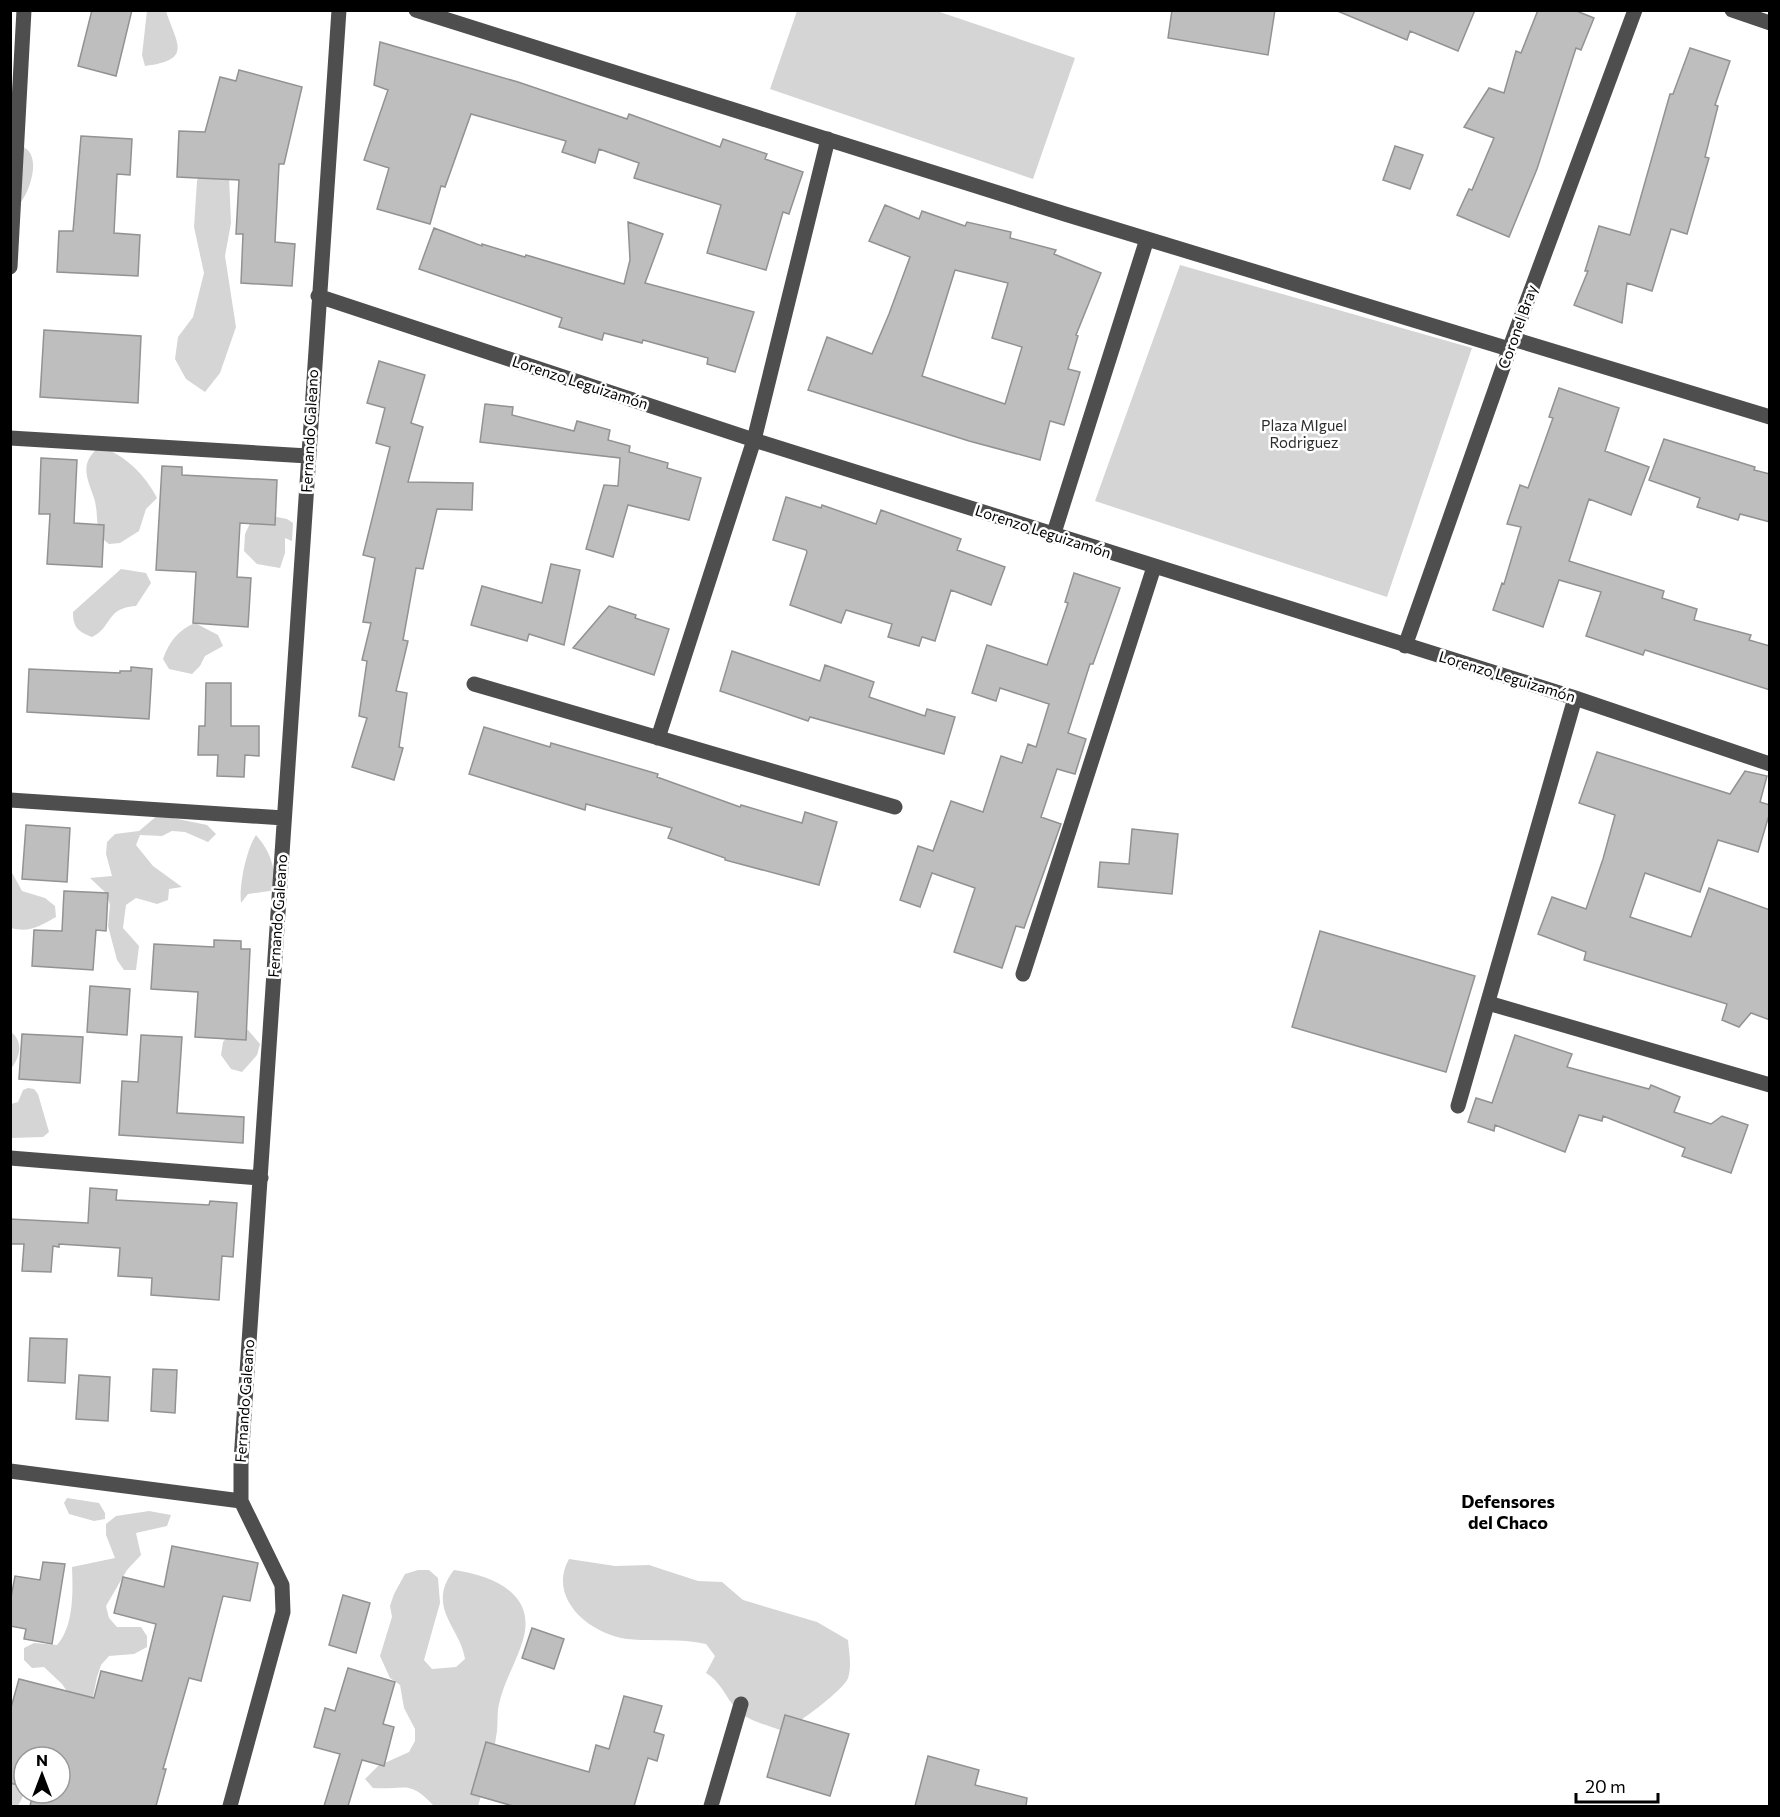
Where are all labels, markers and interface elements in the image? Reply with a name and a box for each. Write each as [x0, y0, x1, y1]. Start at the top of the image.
street label: Coronel Bray [1494, 282, 1541, 371]
street label: Lorenzo Leguizamón [510, 352, 651, 413]
street label: Fernando Galeano [297, 369, 321, 493]
park label: Plaza MIguel Rodriguez [1261, 416, 1347, 451]
street label: Lorenzo Leguizamón [973, 501, 1114, 562]
street label: Lorenzo Leguizamón [1437, 647, 1578, 705]
street label: Fernando Galeano [264, 854, 290, 978]
street label: Fernando Galeano [231, 1339, 257, 1463]
district label: Defensores del Chaco [1461, 1490, 1555, 1533]
north arrow [12, 1745, 72, 1805]
text: N [36, 1750, 48, 1769]
scale bar [1576, 1766, 1658, 1804]
text: 20 m [1585, 1775, 1626, 1797]

